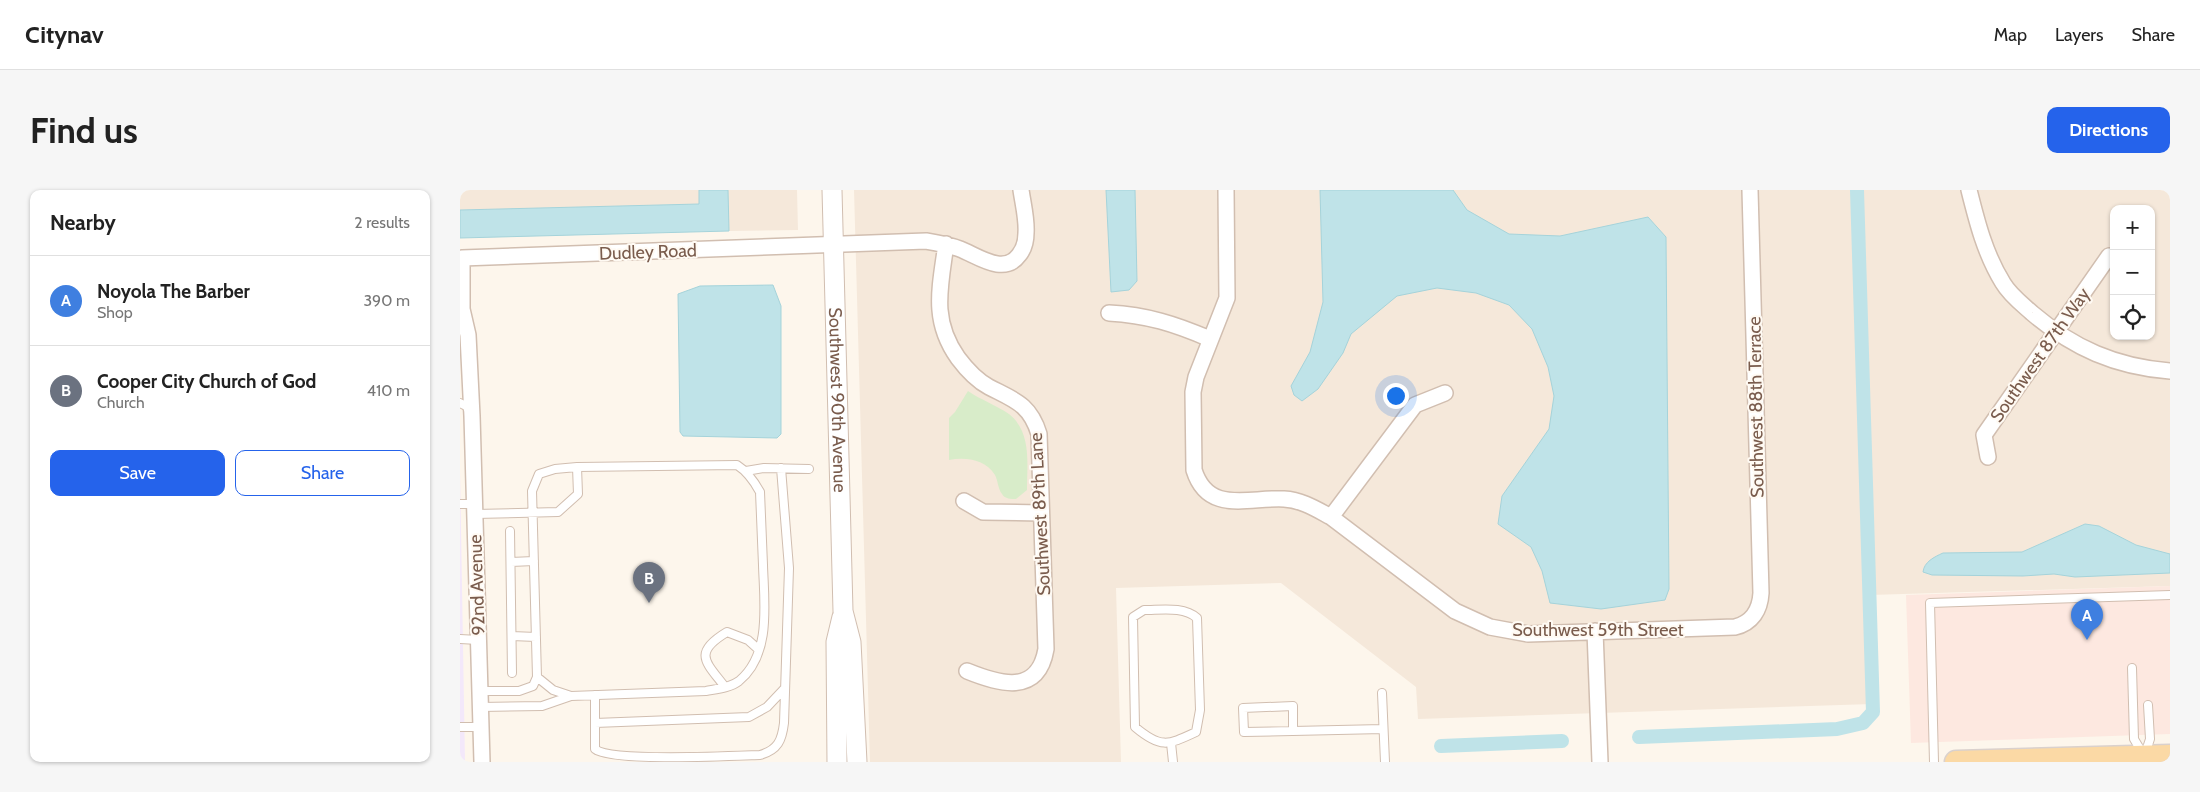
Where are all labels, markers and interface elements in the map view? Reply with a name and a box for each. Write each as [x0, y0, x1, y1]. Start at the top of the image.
text: Citynav [25, 20, 104, 49]
text: Map [1994, 24, 2027, 46]
text: Layers [2055, 24, 2104, 46]
text: Share [2132, 24, 2175, 46]
button: Directions [2047, 107, 2170, 153]
text: Find us [30, 109, 138, 152]
map controls [2110, 205, 2155, 340]
button: + [2110, 205, 2155, 250]
text: Nearby [50, 210, 116, 235]
text: 2 results [354, 213, 410, 232]
street label: Dudley Road [599, 239, 697, 265]
button: − [2110, 250, 2155, 295]
text: Noyola The Barber [97, 280, 250, 303]
street label: Southwest 87th Way [1985, 284, 2095, 426]
text: A [61, 291, 71, 310]
text: 390 m [363, 291, 410, 310]
button: locate [2110, 295, 2155, 340]
text: Shop [97, 303, 133, 322]
street label: Southwest 90th Avenue [824, 307, 851, 493]
street label: Southwest 88th Terrace [1743, 316, 1769, 498]
text: Cooper City Church of God [97, 370, 316, 393]
text: B [61, 381, 71, 400]
text: 410 m [367, 381, 410, 400]
your location [1383, 383, 1409, 409]
text: Church [97, 393, 145, 412]
street label: Southwest 89th Lane [1025, 432, 1055, 596]
button: Save [50, 450, 225, 496]
button: Share [235, 450, 410, 496]
street label: 92nd Avenue [464, 534, 490, 636]
pin: B [633, 562, 665, 603]
pin: A [2071, 599, 2103, 640]
street label: Southwest 59th Street [1512, 619, 1684, 641]

